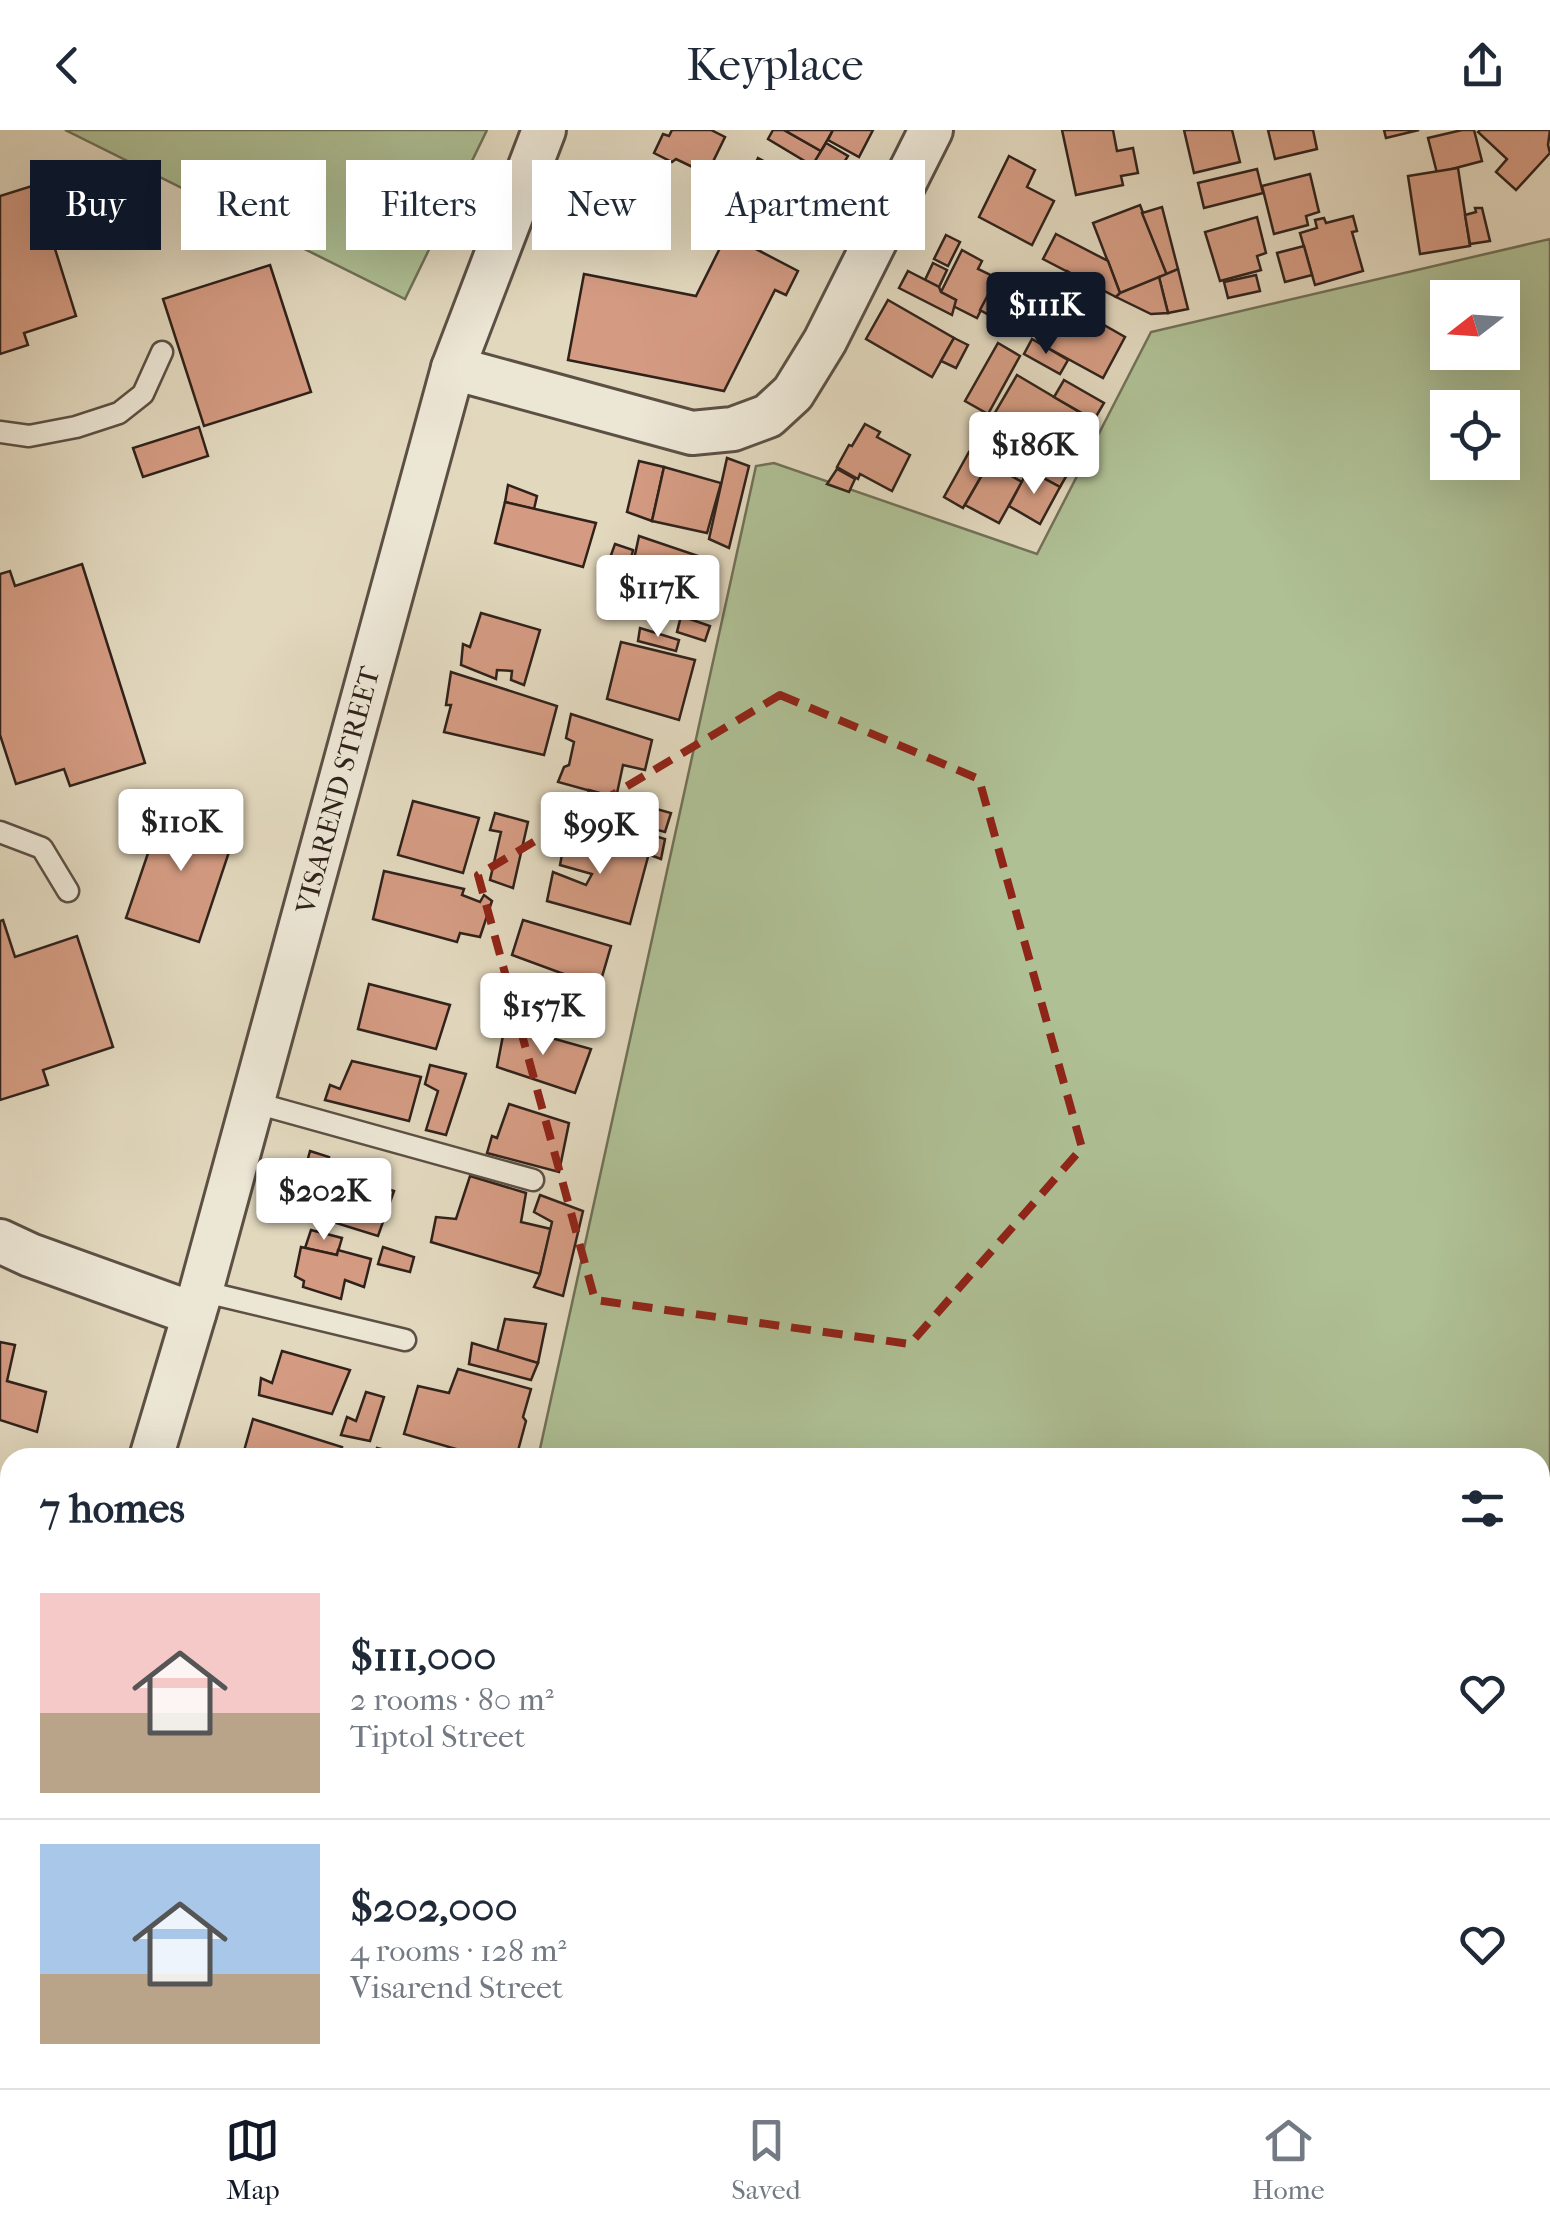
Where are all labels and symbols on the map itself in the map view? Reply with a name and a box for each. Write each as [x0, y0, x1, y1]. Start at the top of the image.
pin: $111K [976, 272, 1116, 357]
north arrow [1430, 280, 1520, 370]
pin: $186K [964, 412, 1104, 497]
pin: $117K [588, 555, 728, 640]
street label: VISAREND STREET [288, 662, 387, 918]
pin: $110K [111, 789, 251, 874]
pin: $99K [541, 792, 659, 877]
pin: $157K [473, 973, 613, 1058]
pin: $202K [254, 1158, 394, 1243]

